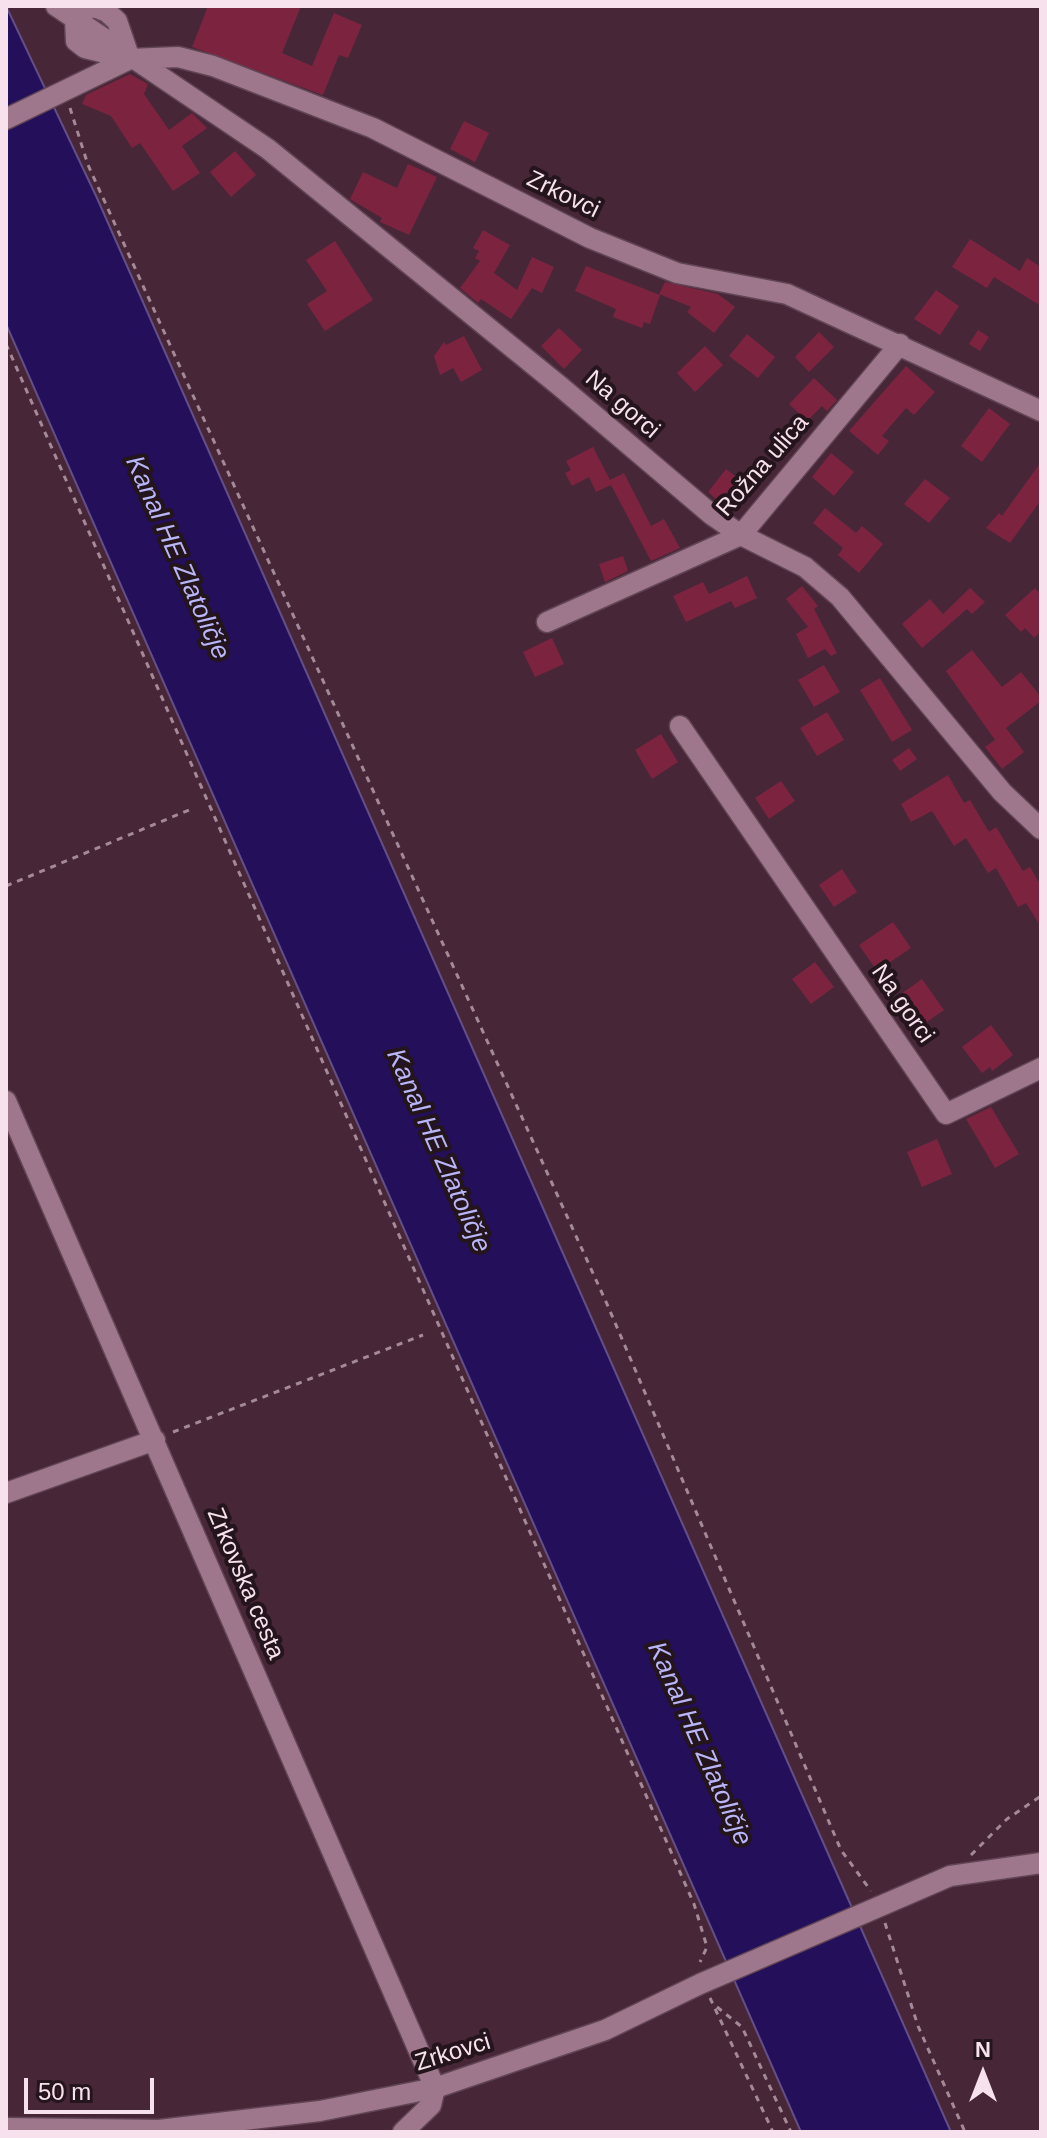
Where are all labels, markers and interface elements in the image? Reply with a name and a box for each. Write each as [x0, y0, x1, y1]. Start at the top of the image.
street label: Zrkovci [522, 165, 604, 225]
street label: Na gorci [579, 365, 665, 445]
street label: Rožna ulica [711, 409, 815, 523]
water label: Kanal HE Zlatoličje [118, 451, 236, 665]
street label: Na gorci [865, 959, 939, 1049]
water label: Kanal HE Zlatoličje [379, 1044, 497, 1258]
street label: Zrkovska cesta [200, 1504, 290, 1664]
water label: Kanal HE Zlatoličje [640, 1637, 758, 1851]
street label: Zrkovci [412, 2028, 494, 2078]
north arrow [943, 2034, 1023, 2114]
text: N [975, 2037, 991, 2062]
scale bar [28, 2062, 158, 2112]
text: 50 m [38, 2078, 91, 2105]

